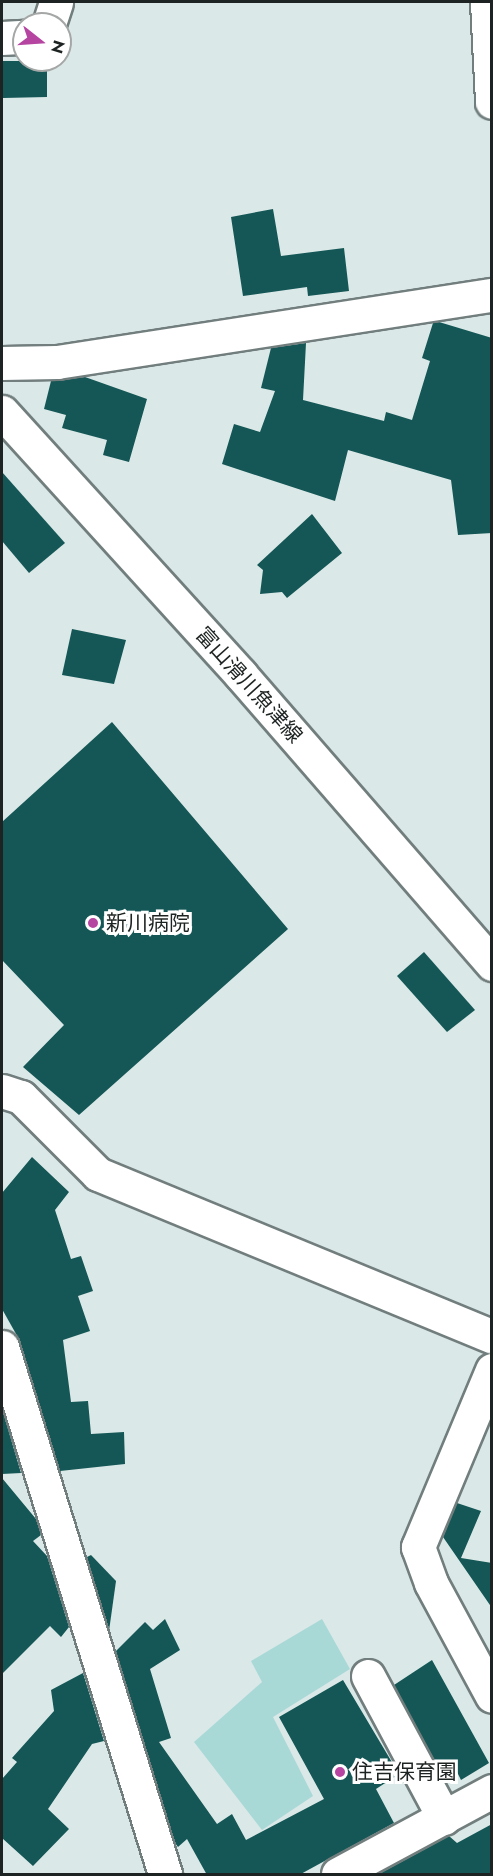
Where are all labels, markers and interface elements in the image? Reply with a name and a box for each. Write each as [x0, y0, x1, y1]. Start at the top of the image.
north arrow [12, 12, 72, 72]
text: N [45, 37, 71, 56]
street label: 富山滑川魚津線 [190, 622, 308, 748]
place label: 新川病院 [106, 910, 190, 936]
marker: 新川病院 [84, 914, 102, 932]
place label: 住吉保育園 [352, 1759, 457, 1785]
marker: 住吉保育園 [333, 1765, 347, 1779]

